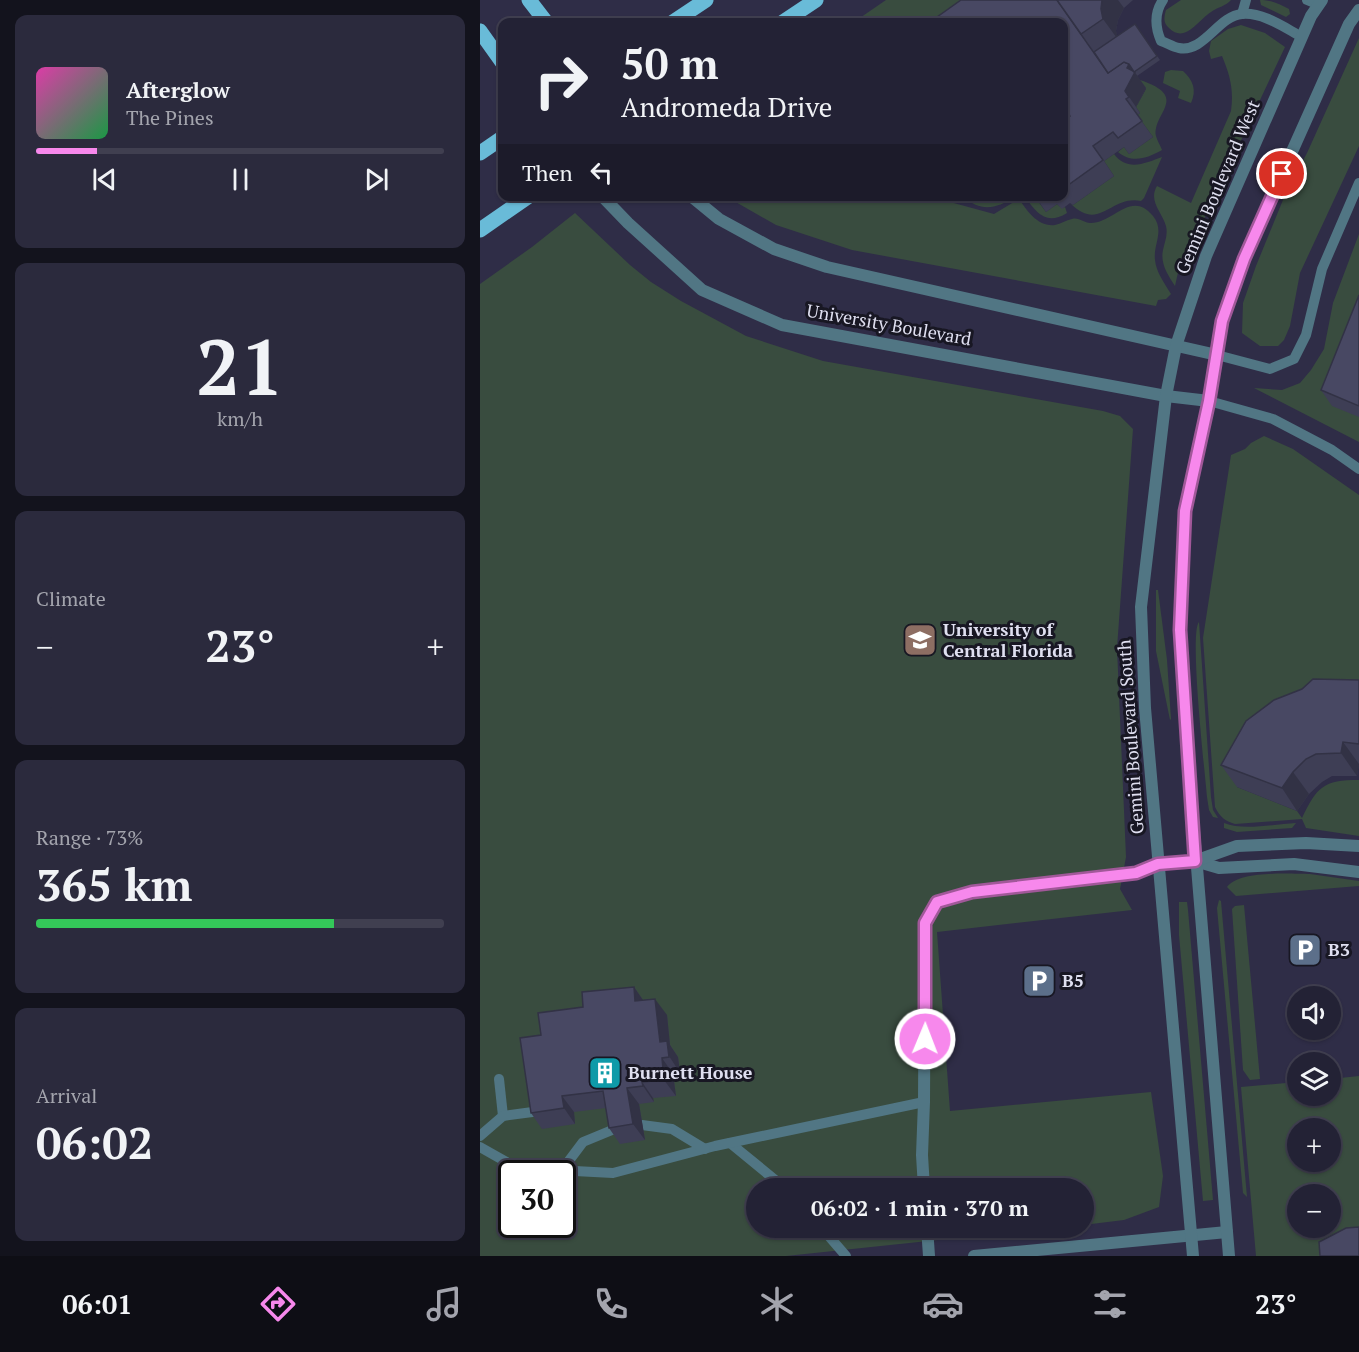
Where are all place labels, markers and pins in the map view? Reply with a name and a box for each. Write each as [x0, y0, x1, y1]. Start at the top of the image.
pin [1256, 148, 1307, 199]
place label: University of Central Florida [943, 617, 1073, 662]
school or university icon: University of Central Florida [902, 622, 938, 658]
parking icon: B3 [1287, 932, 1323, 968]
place label: B3 [1328, 937, 1350, 961]
parking icon: B5 [1021, 963, 1057, 999]
place label: B5 [1062, 968, 1084, 992]
building icon: Burnett House [587, 1055, 623, 1091]
place label: Burnett House [628, 1060, 753, 1084]

